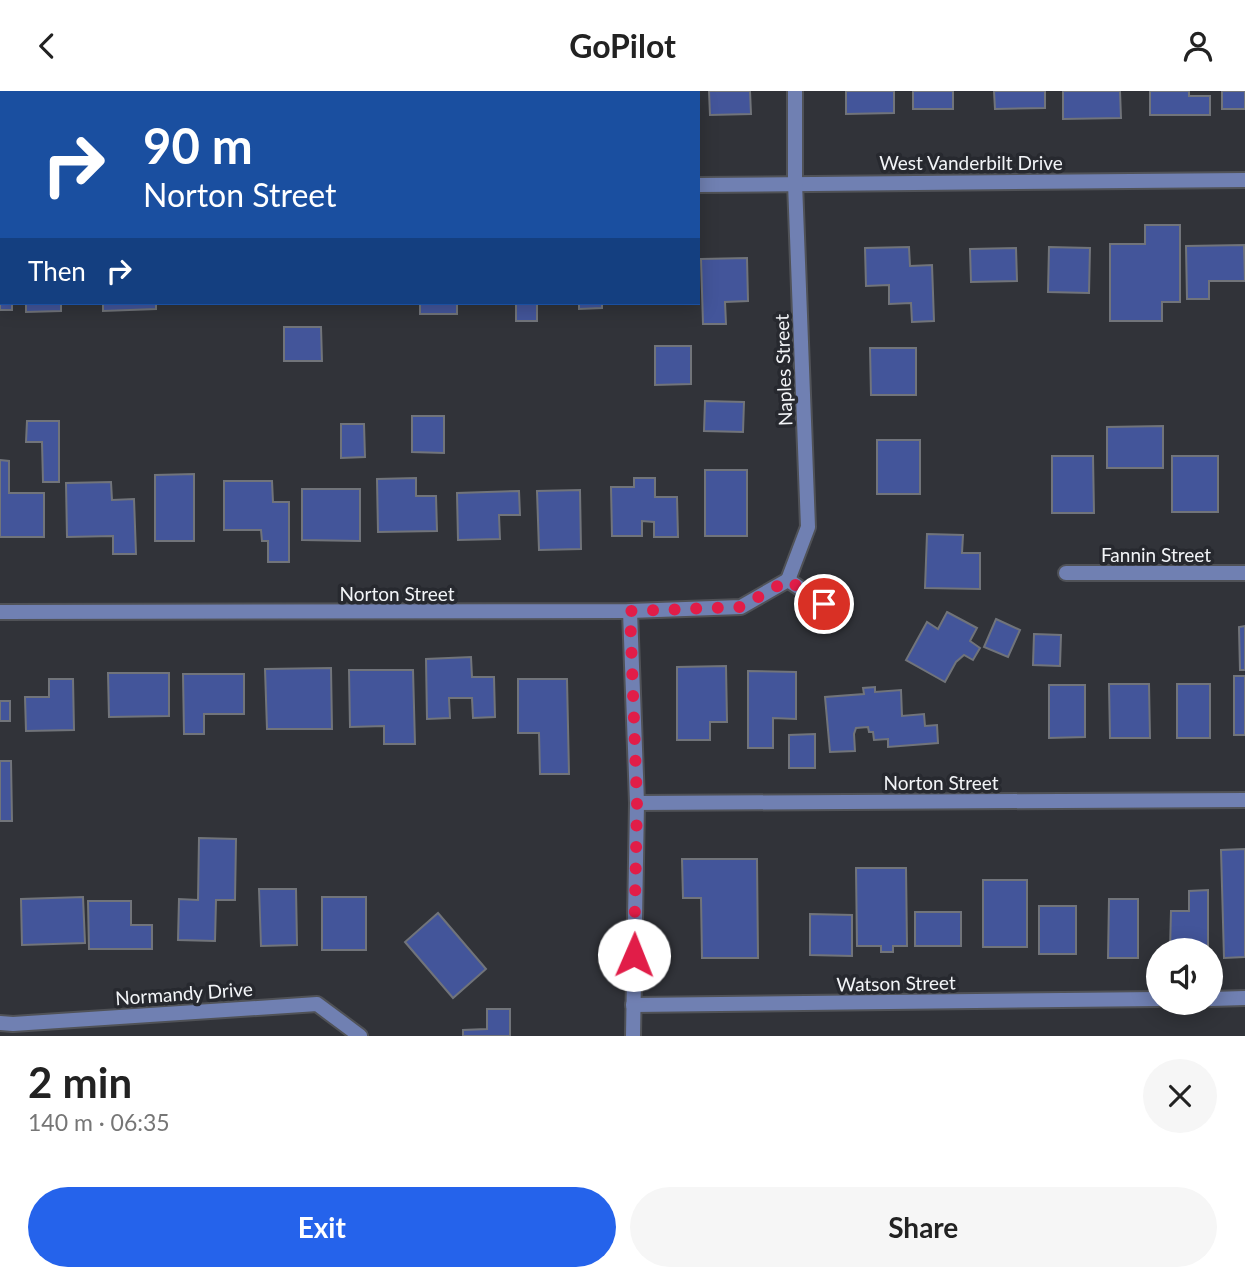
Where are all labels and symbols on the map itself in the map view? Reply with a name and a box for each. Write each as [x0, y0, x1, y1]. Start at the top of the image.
street label: West Vanderbilt Drive [879, 151, 1063, 174]
street label: Naples Street [770, 313, 796, 426]
street label: Fannin Street [1101, 543, 1211, 566]
pin [794, 574, 854, 634]
street label: Norton Street [340, 582, 455, 605]
street label: Norton Street [884, 771, 999, 794]
position arrow [597, 918, 671, 992]
street label: Watson Street [836, 970, 956, 996]
street label: Normandy Drive [115, 977, 253, 1009]

